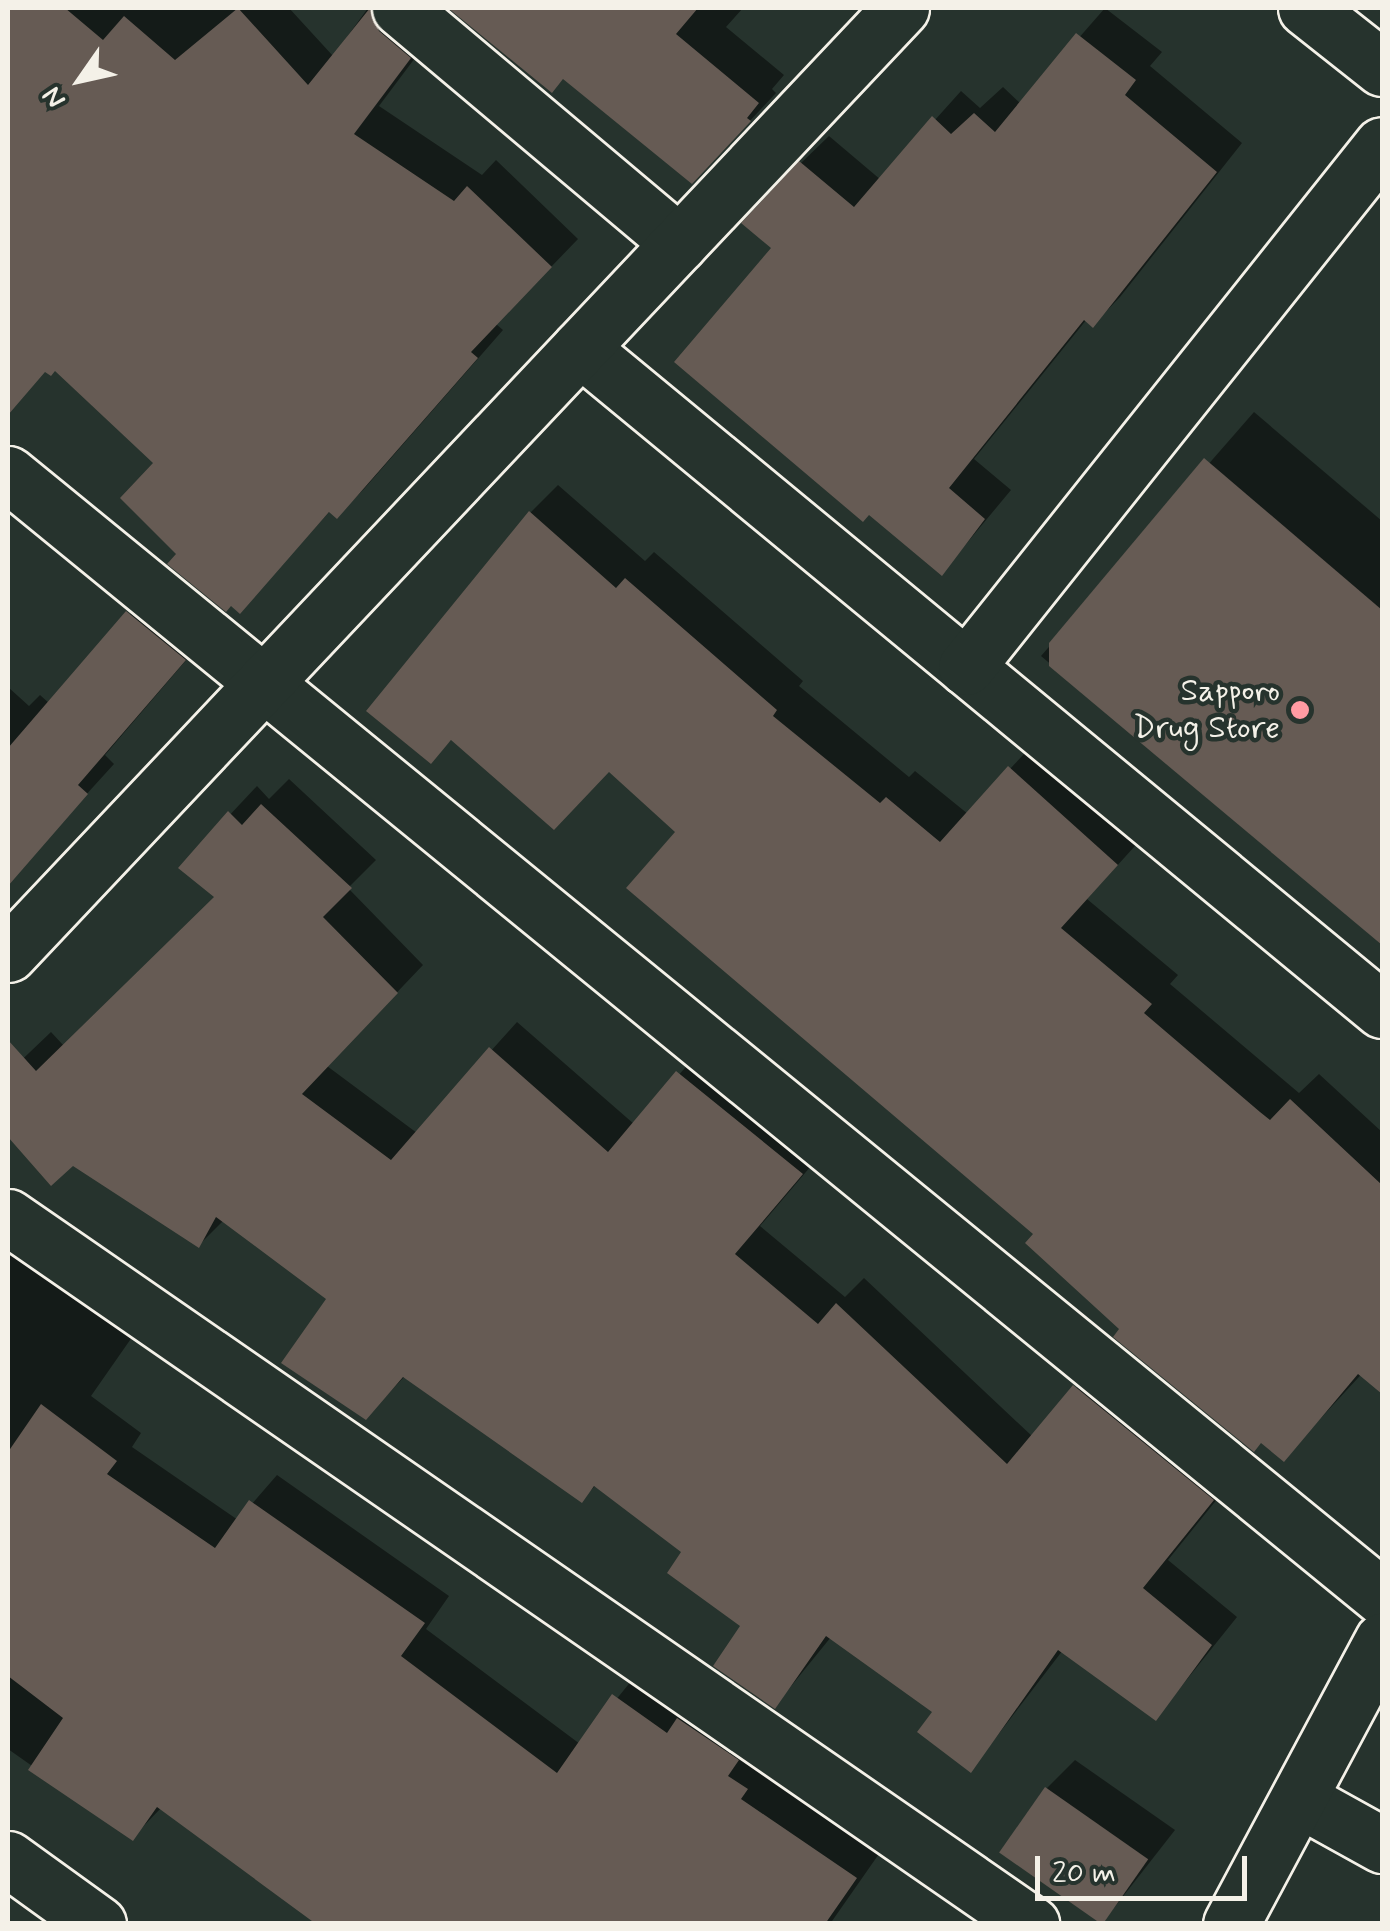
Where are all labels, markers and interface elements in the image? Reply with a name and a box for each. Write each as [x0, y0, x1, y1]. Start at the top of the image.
north arrow [30, 30, 130, 130]
text: N [34, 79, 75, 115]
place label: Sapporo Drug Store [1133, 673, 1280, 748]
marker: Sapporo Drug Store [1289, 699, 1311, 721]
scale bar [1040, 1836, 1252, 1898]
text: 20 m [1052, 1854, 1116, 1893]

